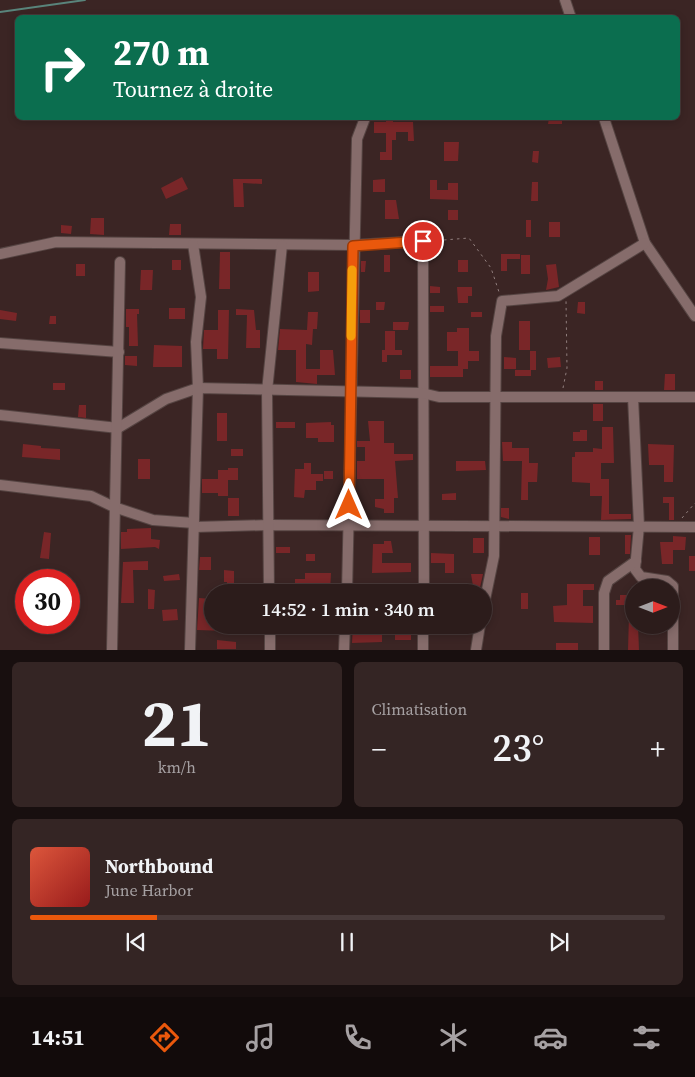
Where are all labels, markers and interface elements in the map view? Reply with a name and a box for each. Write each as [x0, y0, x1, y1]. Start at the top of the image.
text: 270 m [113, 29, 209, 77]
icon: right [30, 35, 95, 100]
text: Tournez à droite [113, 74, 273, 104]
pin [402, 220, 444, 262]
icon: arrive [409, 227, 437, 255]
position arrow [322, 478, 374, 530]
speed limit sign: 30 [15, 569, 80, 634]
north arrow [625, 579, 680, 634]
map controls [625, 579, 680, 634]
text: 14:52 · 1 min · 340 m [261, 596, 435, 622]
text: 21 [142, 679, 212, 768]
text: Climatisation [372, 698, 467, 720]
text: 23° [492, 722, 544, 774]
text: − [372, 730, 386, 768]
text: + [650, 730, 665, 768]
text: km/h [158, 756, 196, 778]
text: Northbound [105, 853, 213, 879]
text: June Harbor [105, 879, 193, 901]
icon: previous [122, 928, 150, 956]
icon: pause [333, 928, 361, 956]
icon: next [545, 928, 573, 956]
icon: directions [147, 1020, 182, 1055]
icon: music [243, 1020, 278, 1055]
icon: phone [340, 1020, 375, 1055]
icon: climate [436, 1020, 471, 1055]
icon: car [533, 1020, 568, 1055]
icon: filters [629, 1020, 664, 1055]
text: 14:51 [31, 1022, 85, 1052]

